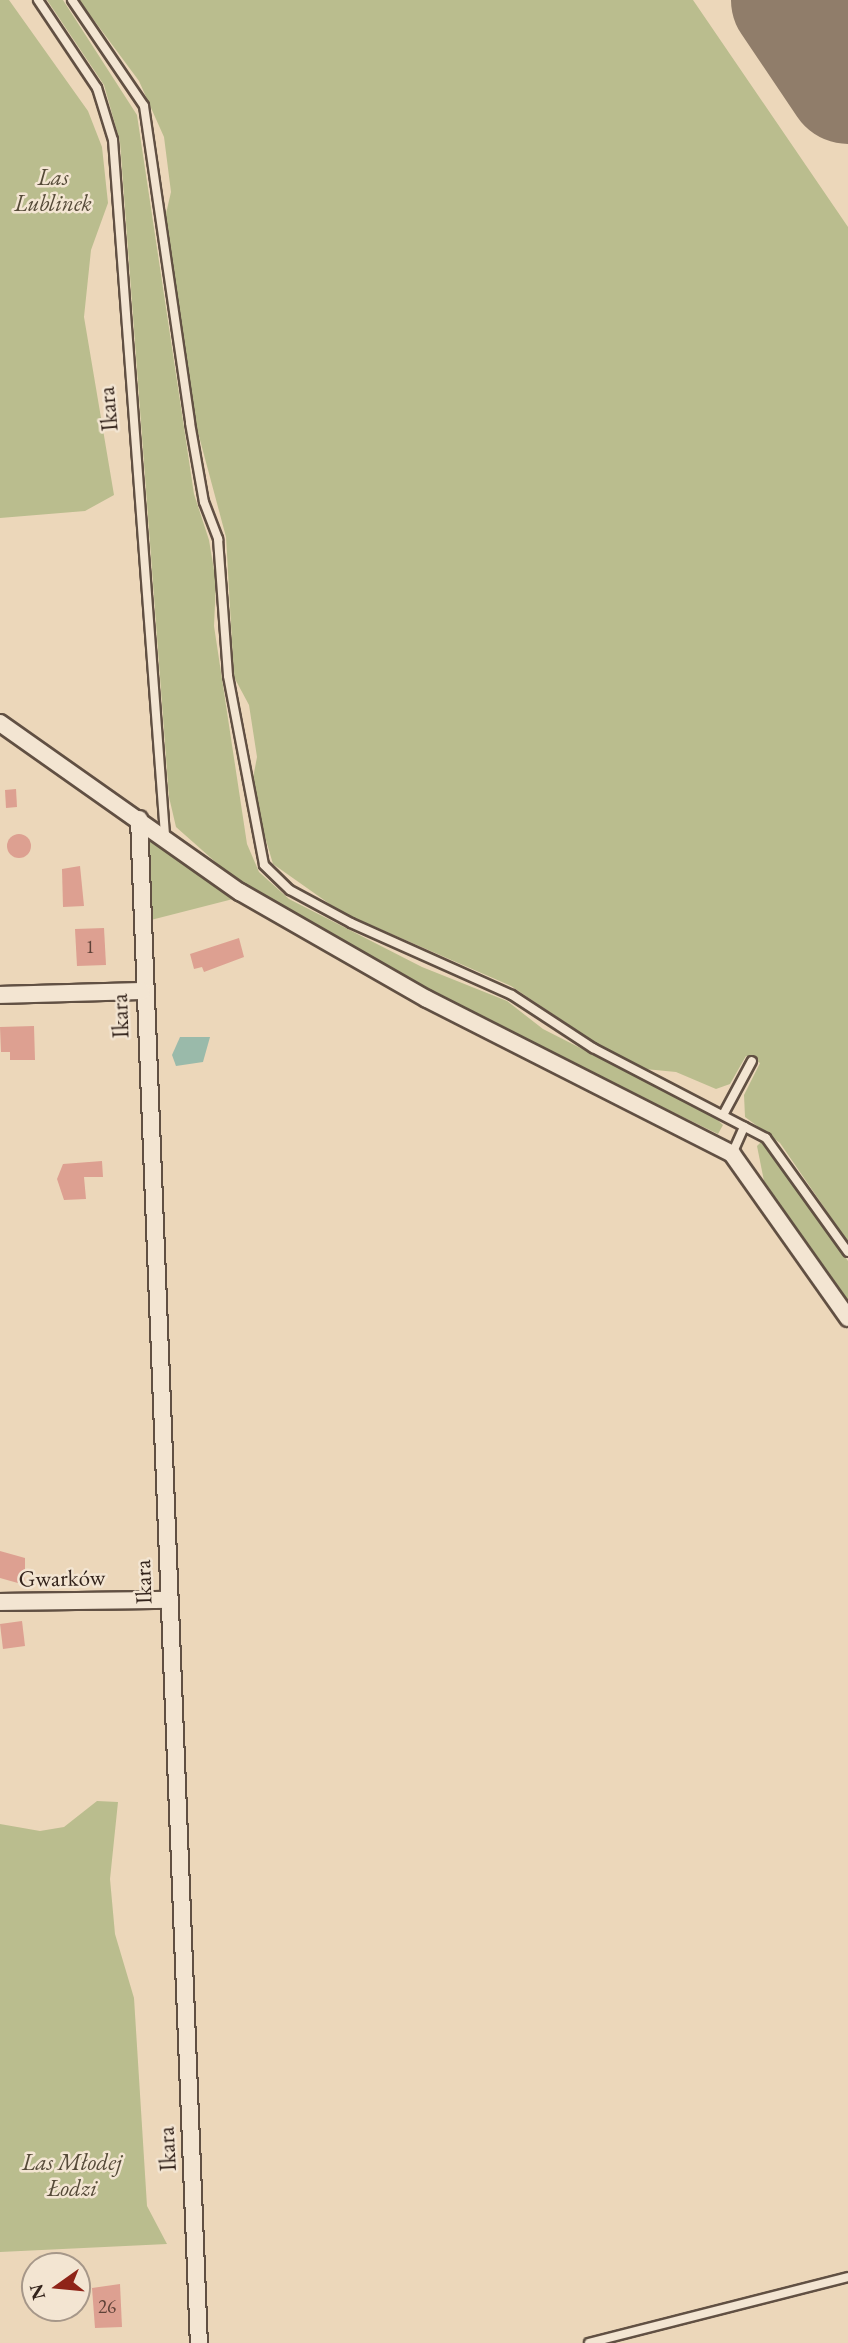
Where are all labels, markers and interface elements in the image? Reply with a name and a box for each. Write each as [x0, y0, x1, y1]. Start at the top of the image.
park label: Las Lublinek [14, 163, 92, 217]
street label: Ikara [92, 386, 124, 432]
house number: 1 [85, 936, 95, 958]
street label: Ikara [105, 993, 135, 1039]
street label: Ikara [128, 1559, 158, 1605]
street label: Gwarków [18, 1563, 106, 1593]
street label: Ikara [152, 2126, 182, 2172]
park label: Las Młodej Łodzi [22, 2148, 122, 2202]
north arrow [21, 2252, 91, 2322]
text: N [23, 2281, 51, 2303]
house number: 26 [98, 2296, 116, 2318]

